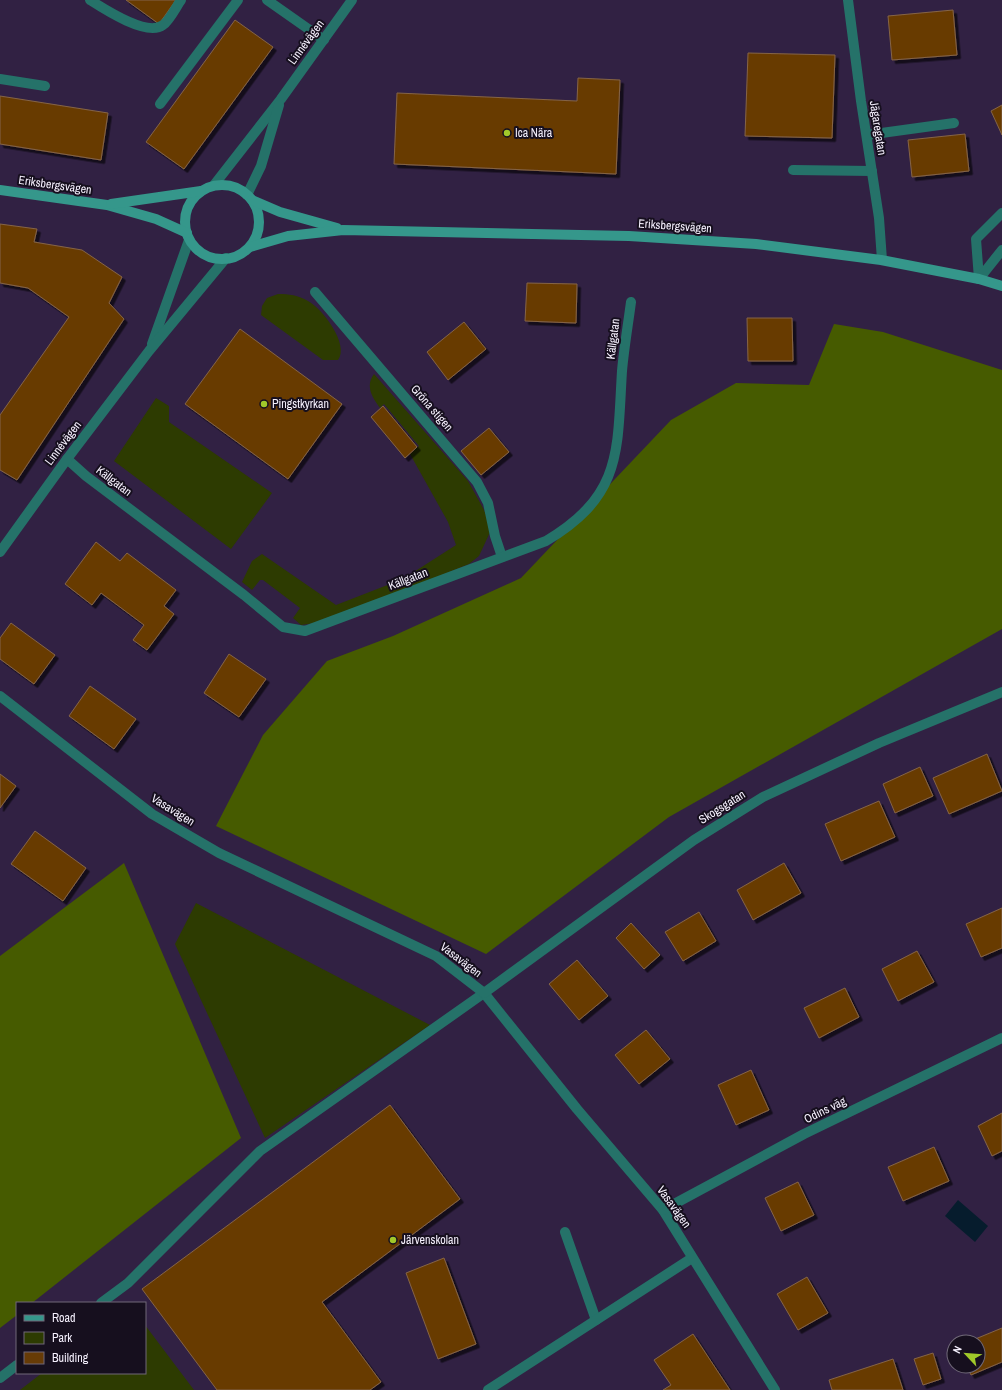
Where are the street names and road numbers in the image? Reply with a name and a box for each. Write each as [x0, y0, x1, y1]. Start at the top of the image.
street label: Linnévägen [284, 16, 328, 68]
street label: Jägaregatan [866, 100, 890, 156]
street label: Eriksbergsvägen [17, 172, 93, 198]
street label: Eriksbergsvägen [638, 215, 712, 237]
street label: Källgatan [603, 318, 623, 360]
street label: Gröna stigen [407, 381, 457, 435]
street label: Linnévägen [41, 418, 85, 468]
street label: Källgatan [93, 462, 135, 500]
street label: Källgatan [386, 564, 430, 594]
street label: Skogsgatan [696, 786, 748, 828]
street label: Vasavägen [148, 790, 198, 830]
street label: Vasavägen [437, 939, 485, 981]
street label: Odins väg [801, 1093, 849, 1127]
street label: Vasavägen [653, 1183, 695, 1231]

